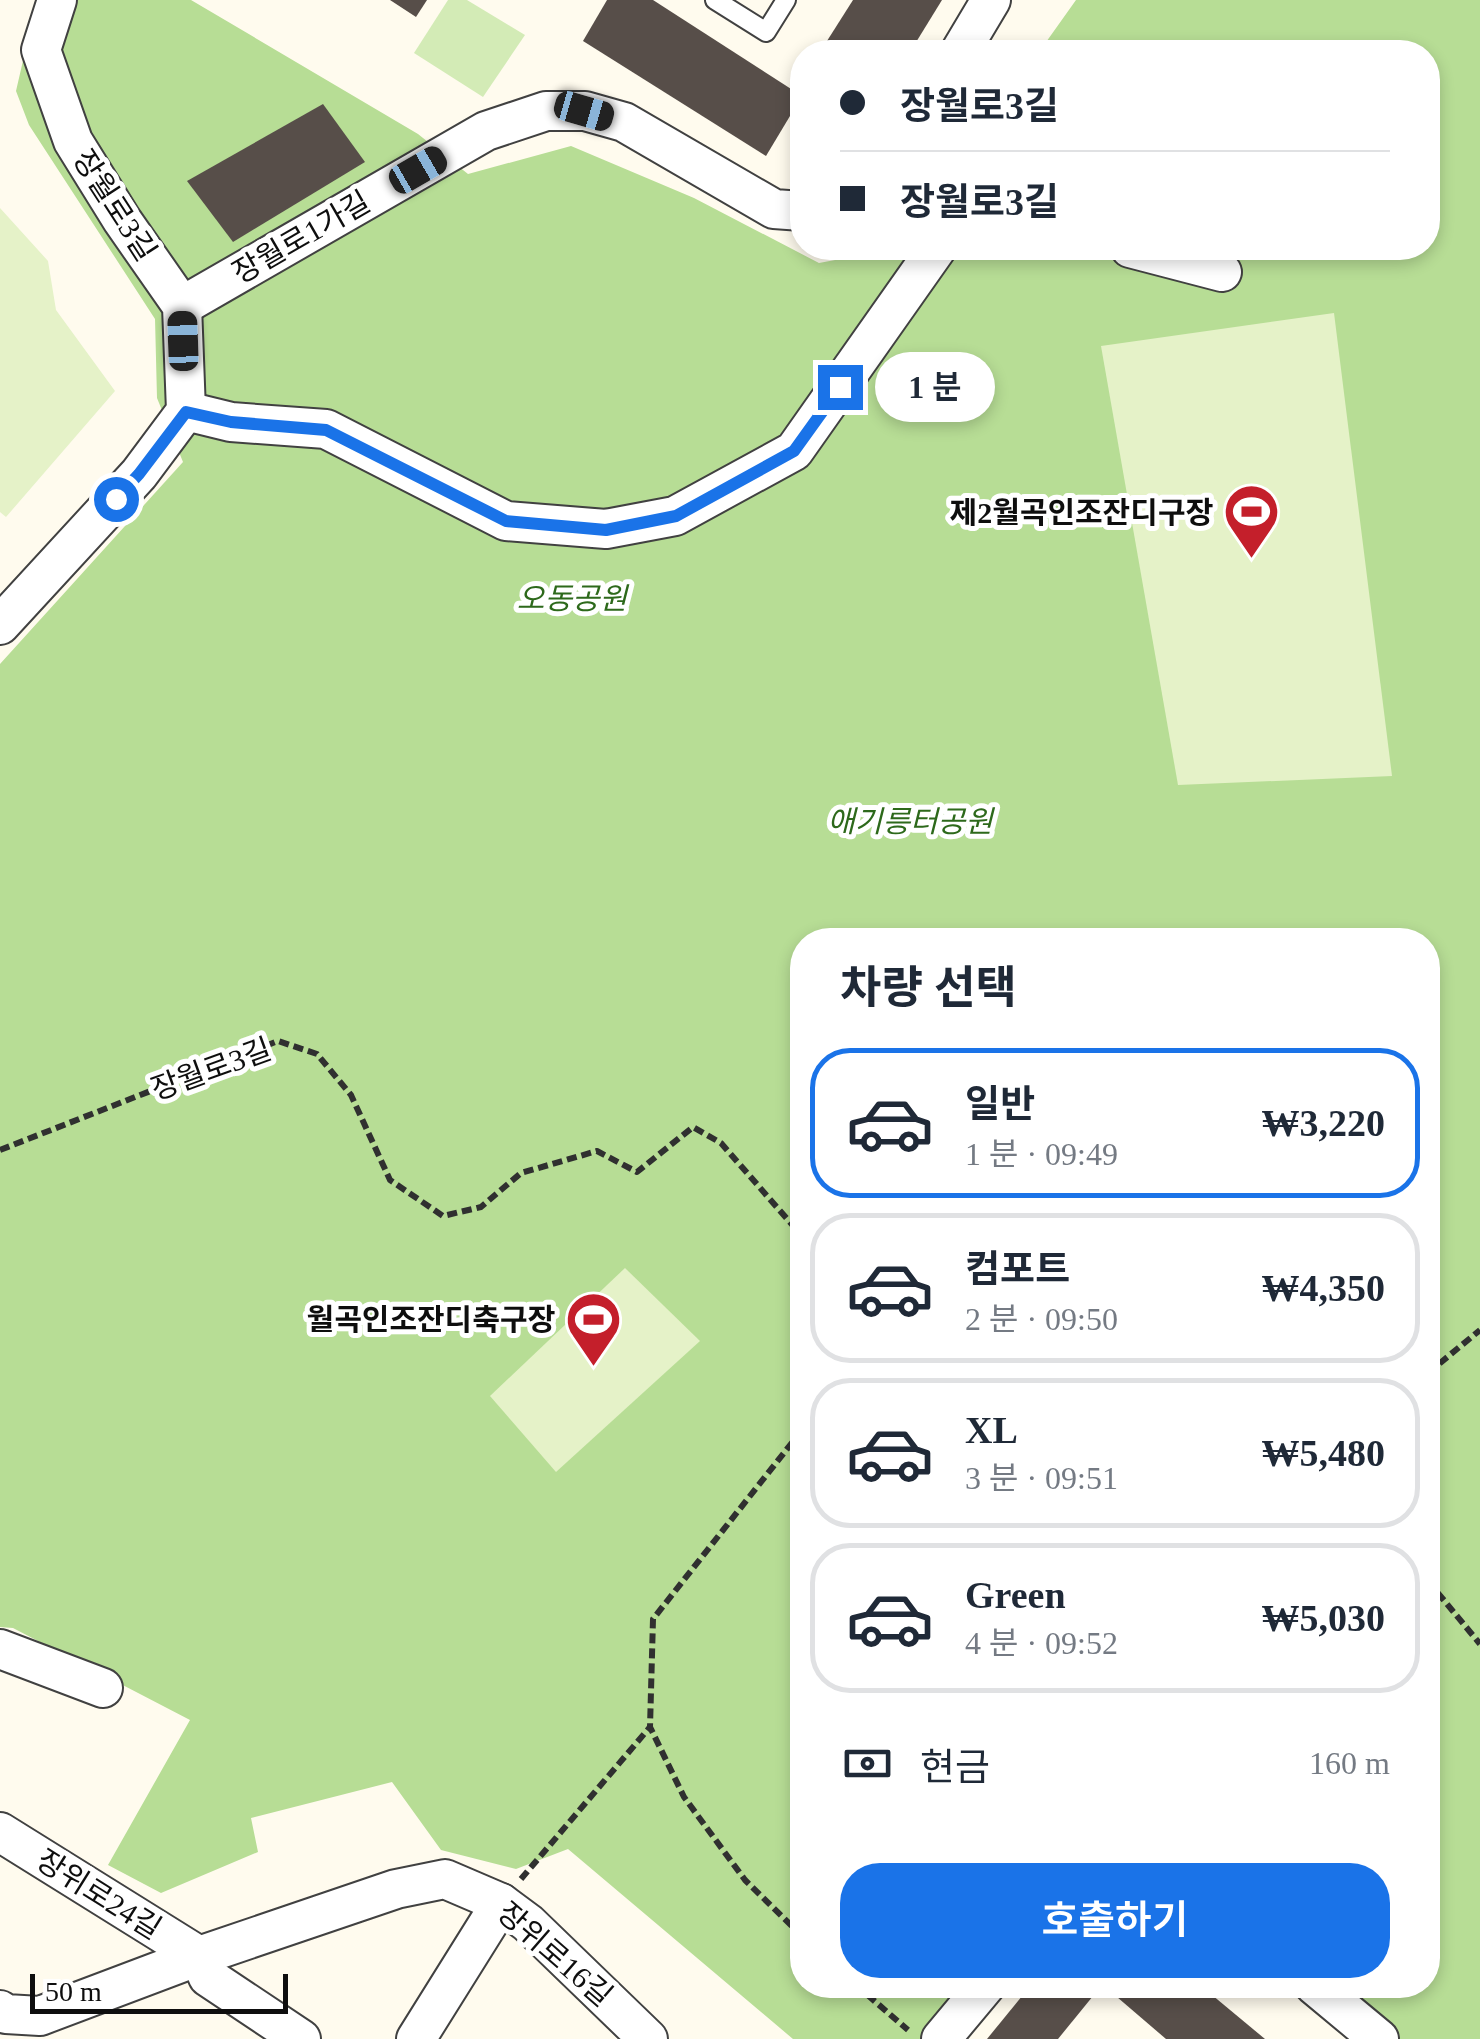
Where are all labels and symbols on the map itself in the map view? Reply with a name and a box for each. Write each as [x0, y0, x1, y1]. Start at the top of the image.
car [551, 88, 617, 134]
car [385, 142, 451, 198]
street label: 장월로3길 [67, 143, 163, 267]
street label: 장월로1가길 [226, 184, 376, 290]
car [167, 310, 199, 372]
callout: 1 분 [875, 352, 995, 422]
route end [818, 365, 863, 410]
route start [94, 477, 139, 522]
sports icon: 제2월곡인조잔디구장 [1222, 482, 1282, 561]
place label: 제2월곡인조잔디구장 [950, 496, 1213, 529]
park label: 오동공원 [517, 582, 630, 615]
park label: 애기릉터공원 [827, 805, 995, 838]
street label: 장월로3길 [146, 1032, 276, 1106]
sports icon: 월곡인조잔디축구장 [564, 1289, 624, 1368]
place label: 월곡인조잔디축구장 [307, 1303, 555, 1336]
street label: 장위로24길 [31, 1843, 167, 1945]
street label: 장위로16길 [491, 1895, 619, 2013]
scale bar [30, 1969, 288, 2014]

